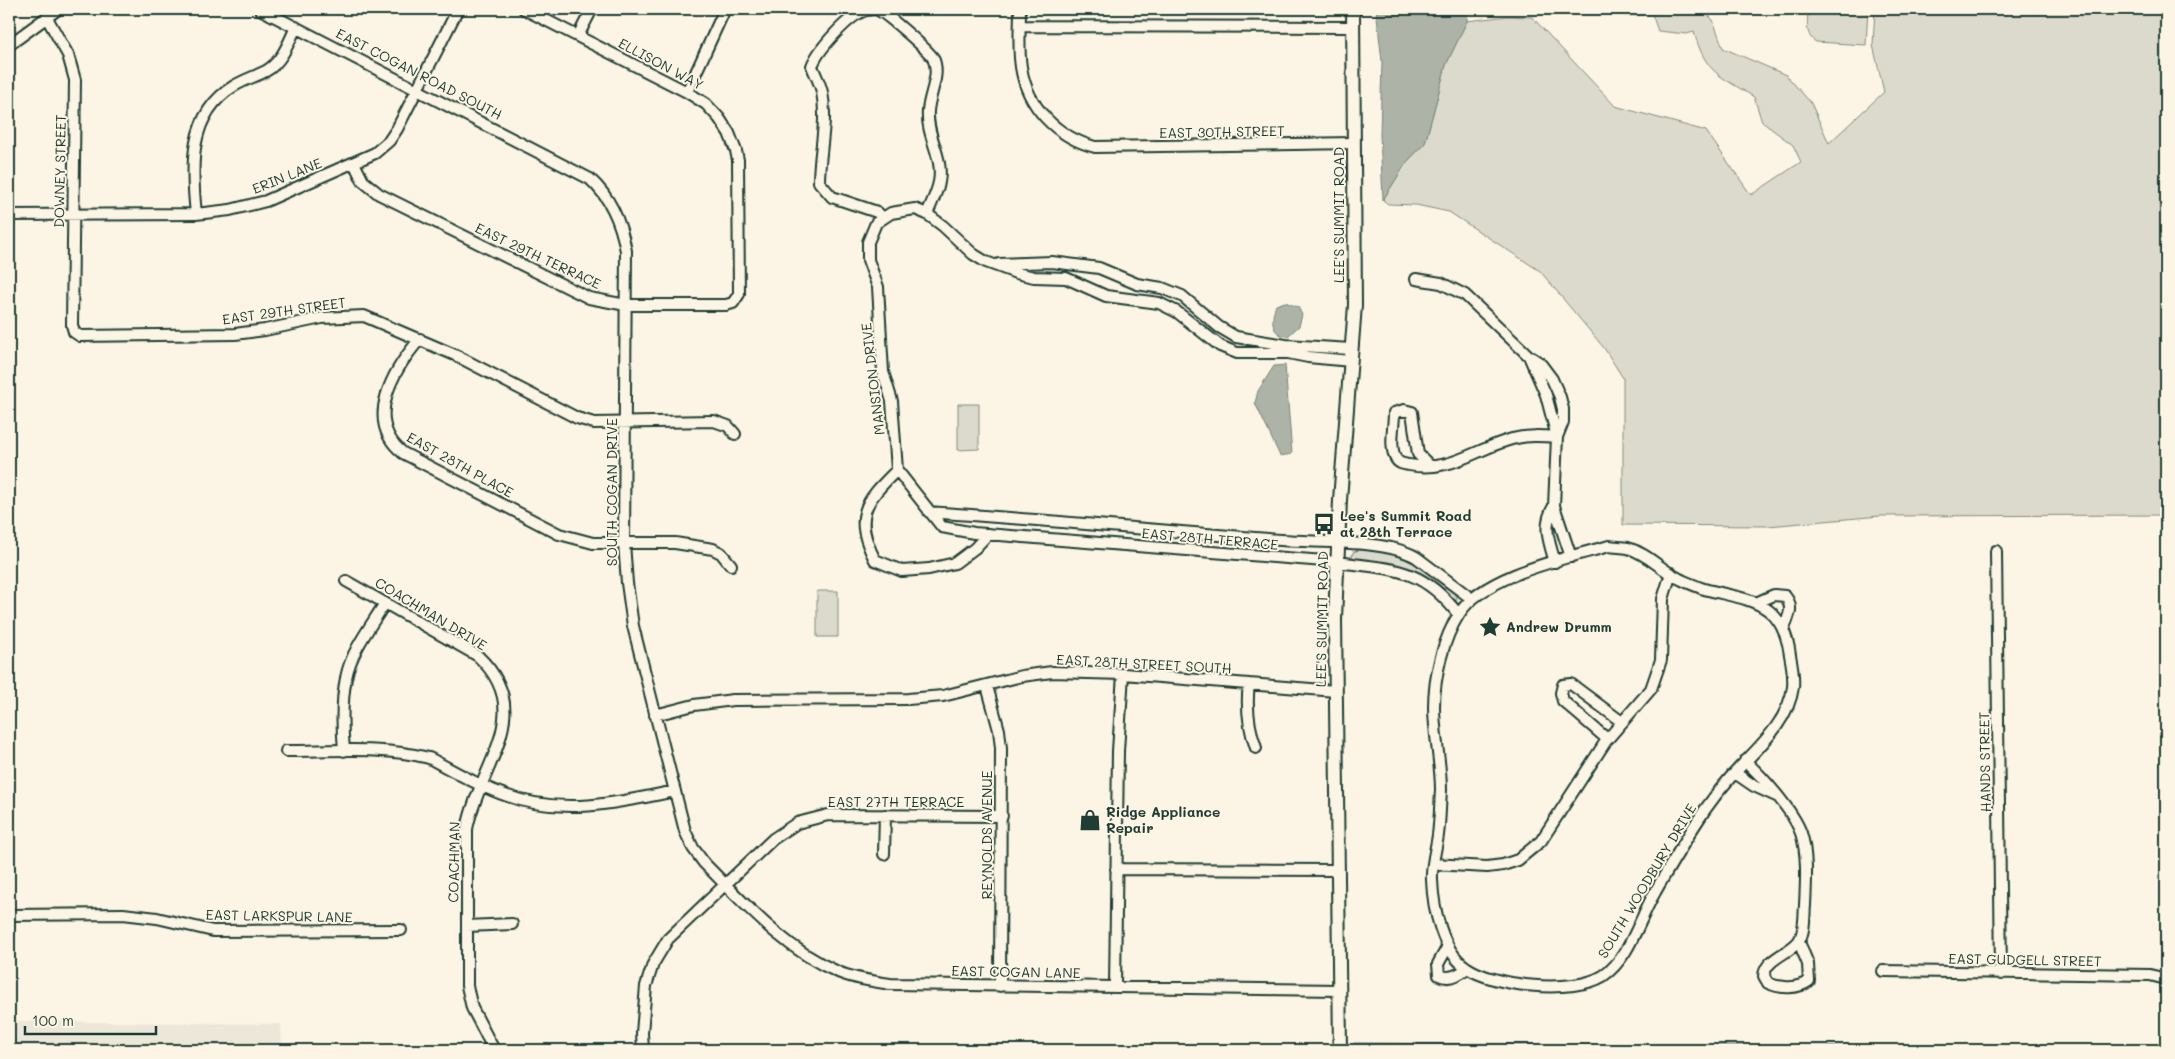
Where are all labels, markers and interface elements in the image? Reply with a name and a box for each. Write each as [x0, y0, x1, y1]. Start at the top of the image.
street label: EAST COGAN ROAD SOUTH [333, 23, 505, 124]
street label: ELLISON WAY [615, 33, 707, 94]
street label: DOWNEY STREET [49, 114, 70, 228]
street label: EAST 30TH STREET [1159, 121, 1285, 142]
street label: LEE'S SUMMIT ROAD [1329, 147, 1348, 283]
street label: ERIN LANE [249, 153, 324, 198]
street label: EAST 29TH TERRACE [472, 218, 604, 293]
street label: EAST 29TH STREET [221, 292, 347, 329]
street label: MANSION DRIVE [856, 322, 889, 436]
street label: SOUTH COGAN DRIVE [602, 418, 621, 566]
street label: EAST 28TH PLACE [404, 427, 517, 502]
place label: Lee's Summit Road at 28th Terrace [1340, 506, 1471, 541]
bus stop icon: Lee's Summit Road at 28th Terrace [1311, 511, 1337, 537]
street label: EAST 28TH TERRACE [1141, 523, 1279, 554]
street label: LEE'S SUMMIT ROAD [1311, 551, 1332, 687]
street label: COACHMAN DRIVE [372, 573, 491, 655]
place icon: Andrew Drumm [1477, 614, 1503, 640]
place label: Andrew Drumm [1506, 617, 1612, 636]
street label: EAST 28TH STREET SOUTH [1056, 649, 1232, 678]
street label: HANDS STREET [1974, 711, 1995, 812]
street label: REYNOLDS AVENUE [977, 770, 996, 900]
street label: EAST 27TH TERRACE [828, 792, 964, 811]
street label: SOUTH WOODBURY DRIVE [1593, 800, 1700, 962]
place label: Ridge Appliance Repair [1106, 802, 1220, 837]
shop icon: Ridge Appliance Repair [1077, 807, 1103, 833]
street label: COACHMAN [443, 821, 464, 903]
street label: EAST LARKSPUR LANE [205, 905, 353, 926]
street label: EAST GUDGELL STREET [1948, 949, 2102, 970]
street label: EAST COGAN LANE [951, 961, 1081, 982]
scale bar [25, 1004, 156, 1036]
text: 100 m [32, 1010, 74, 1030]

